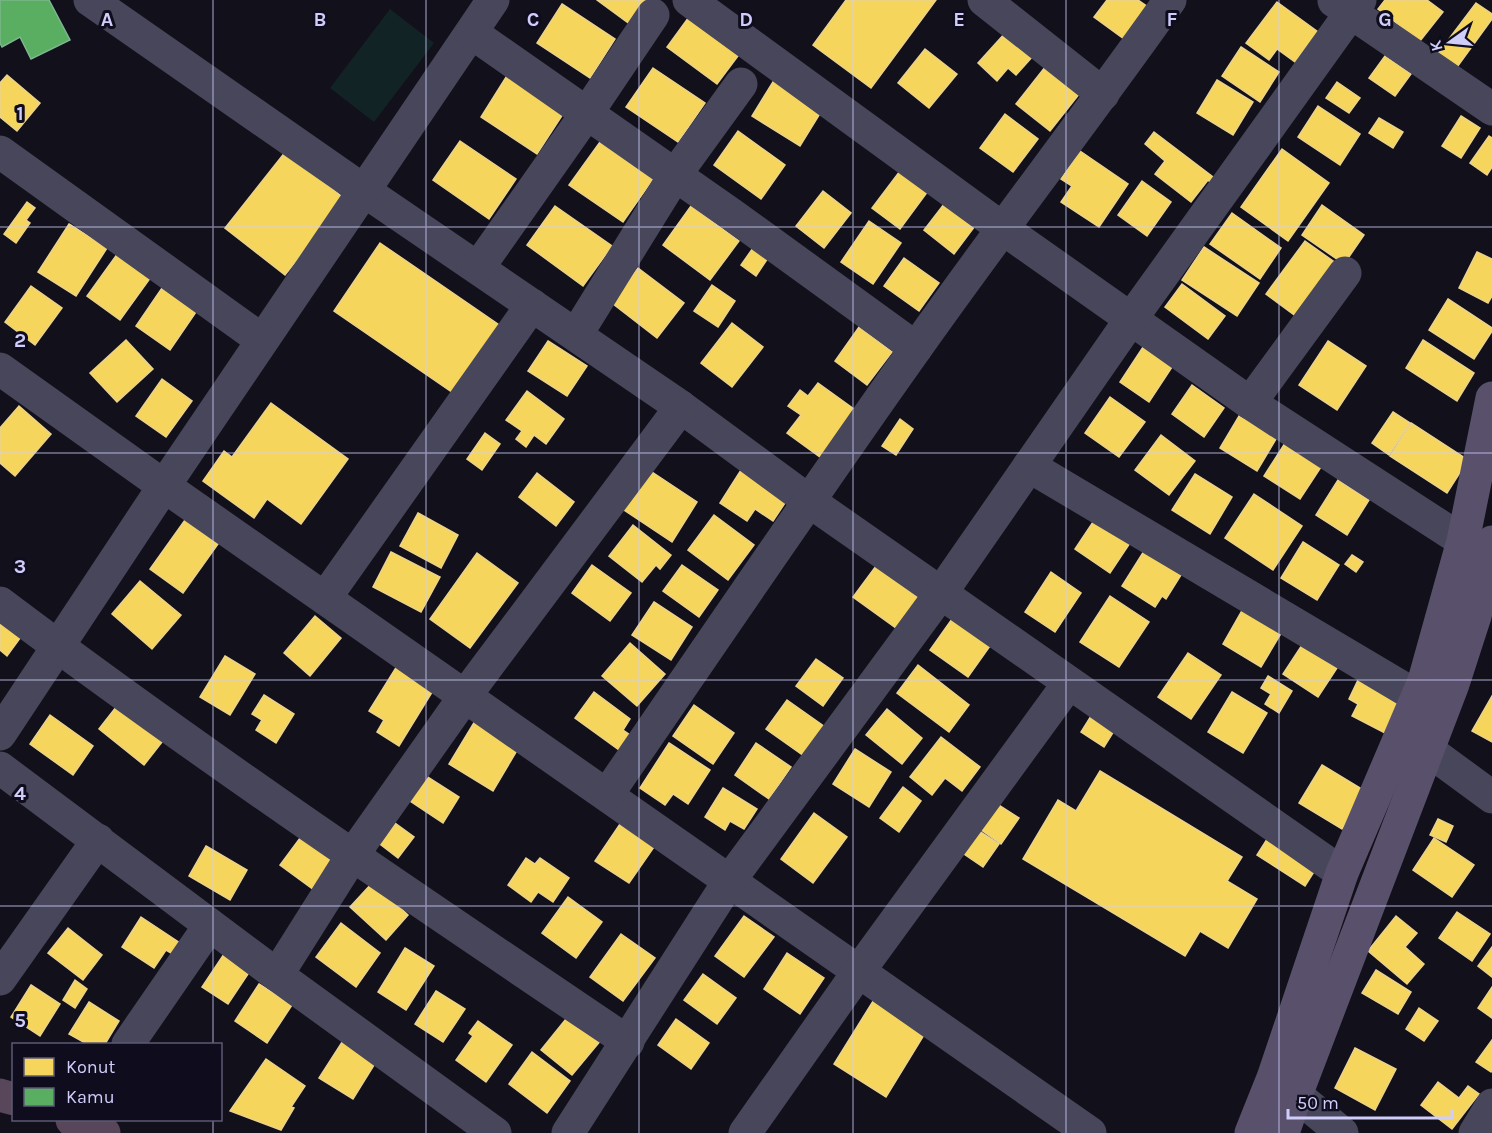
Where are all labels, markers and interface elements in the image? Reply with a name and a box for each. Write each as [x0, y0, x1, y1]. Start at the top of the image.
text: A [101, 8, 114, 31]
text: B [314, 8, 326, 31]
text: C [527, 8, 539, 31]
text: D [739, 8, 753, 31]
text: E [953, 8, 965, 31]
text: F [1167, 8, 1178, 31]
text: G [1378, 8, 1392, 31]
north arrow [1420, 12, 1480, 72]
text: K [1425, 38, 1447, 53]
text: 1 [16, 102, 24, 125]
text: 2 [14, 329, 26, 352]
text: 3 [14, 555, 26, 578]
text: 4 [14, 782, 26, 805]
text: 5 [14, 1009, 26, 1032]
legend [12, 1043, 222, 1121]
text: Konut [66, 1056, 116, 1078]
scale bar [1288, 1082, 1452, 1120]
text: Kamu [66, 1086, 115, 1108]
text: 50 m [1297, 1092, 1339, 1114]

